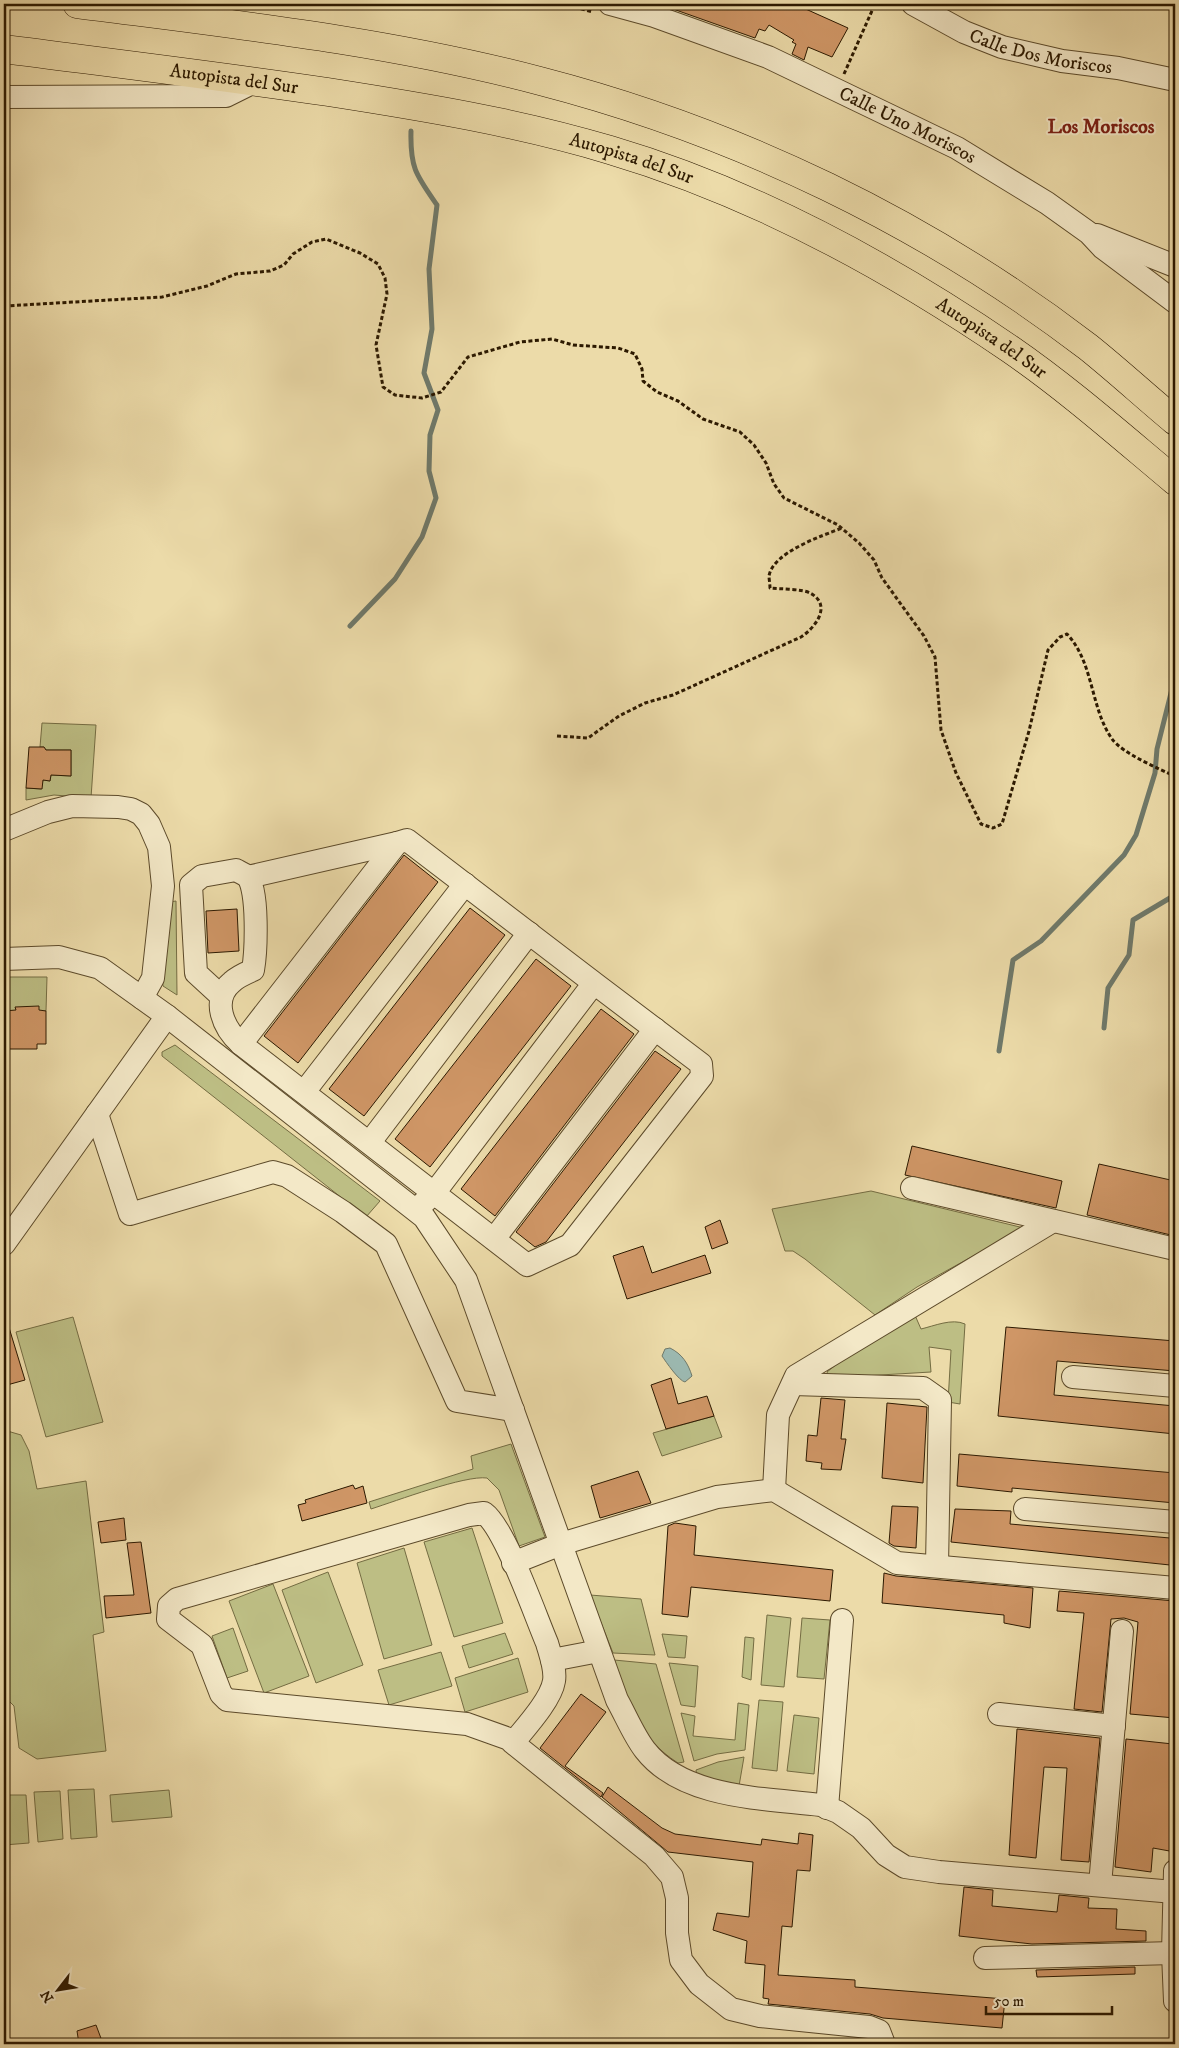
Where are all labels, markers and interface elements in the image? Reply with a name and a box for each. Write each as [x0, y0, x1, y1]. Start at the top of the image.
street label: Calle Dos Moriscos [966, 24, 1114, 79]
street label: Autopista del Sur [169, 59, 300, 99]
street label: Calle Uno Moriscos [835, 81, 980, 168]
district label: Los Moriscos [1047, 115, 1155, 140]
street label: Autopista del Sur [567, 128, 697, 189]
street label: Autopista del Sur [932, 292, 1052, 383]
north arrow [32, 1966, 82, 2016]
scale bar [986, 1983, 1113, 2015]
text: N [37, 1986, 58, 2006]
text: 50 m [994, 1992, 1024, 2011]

